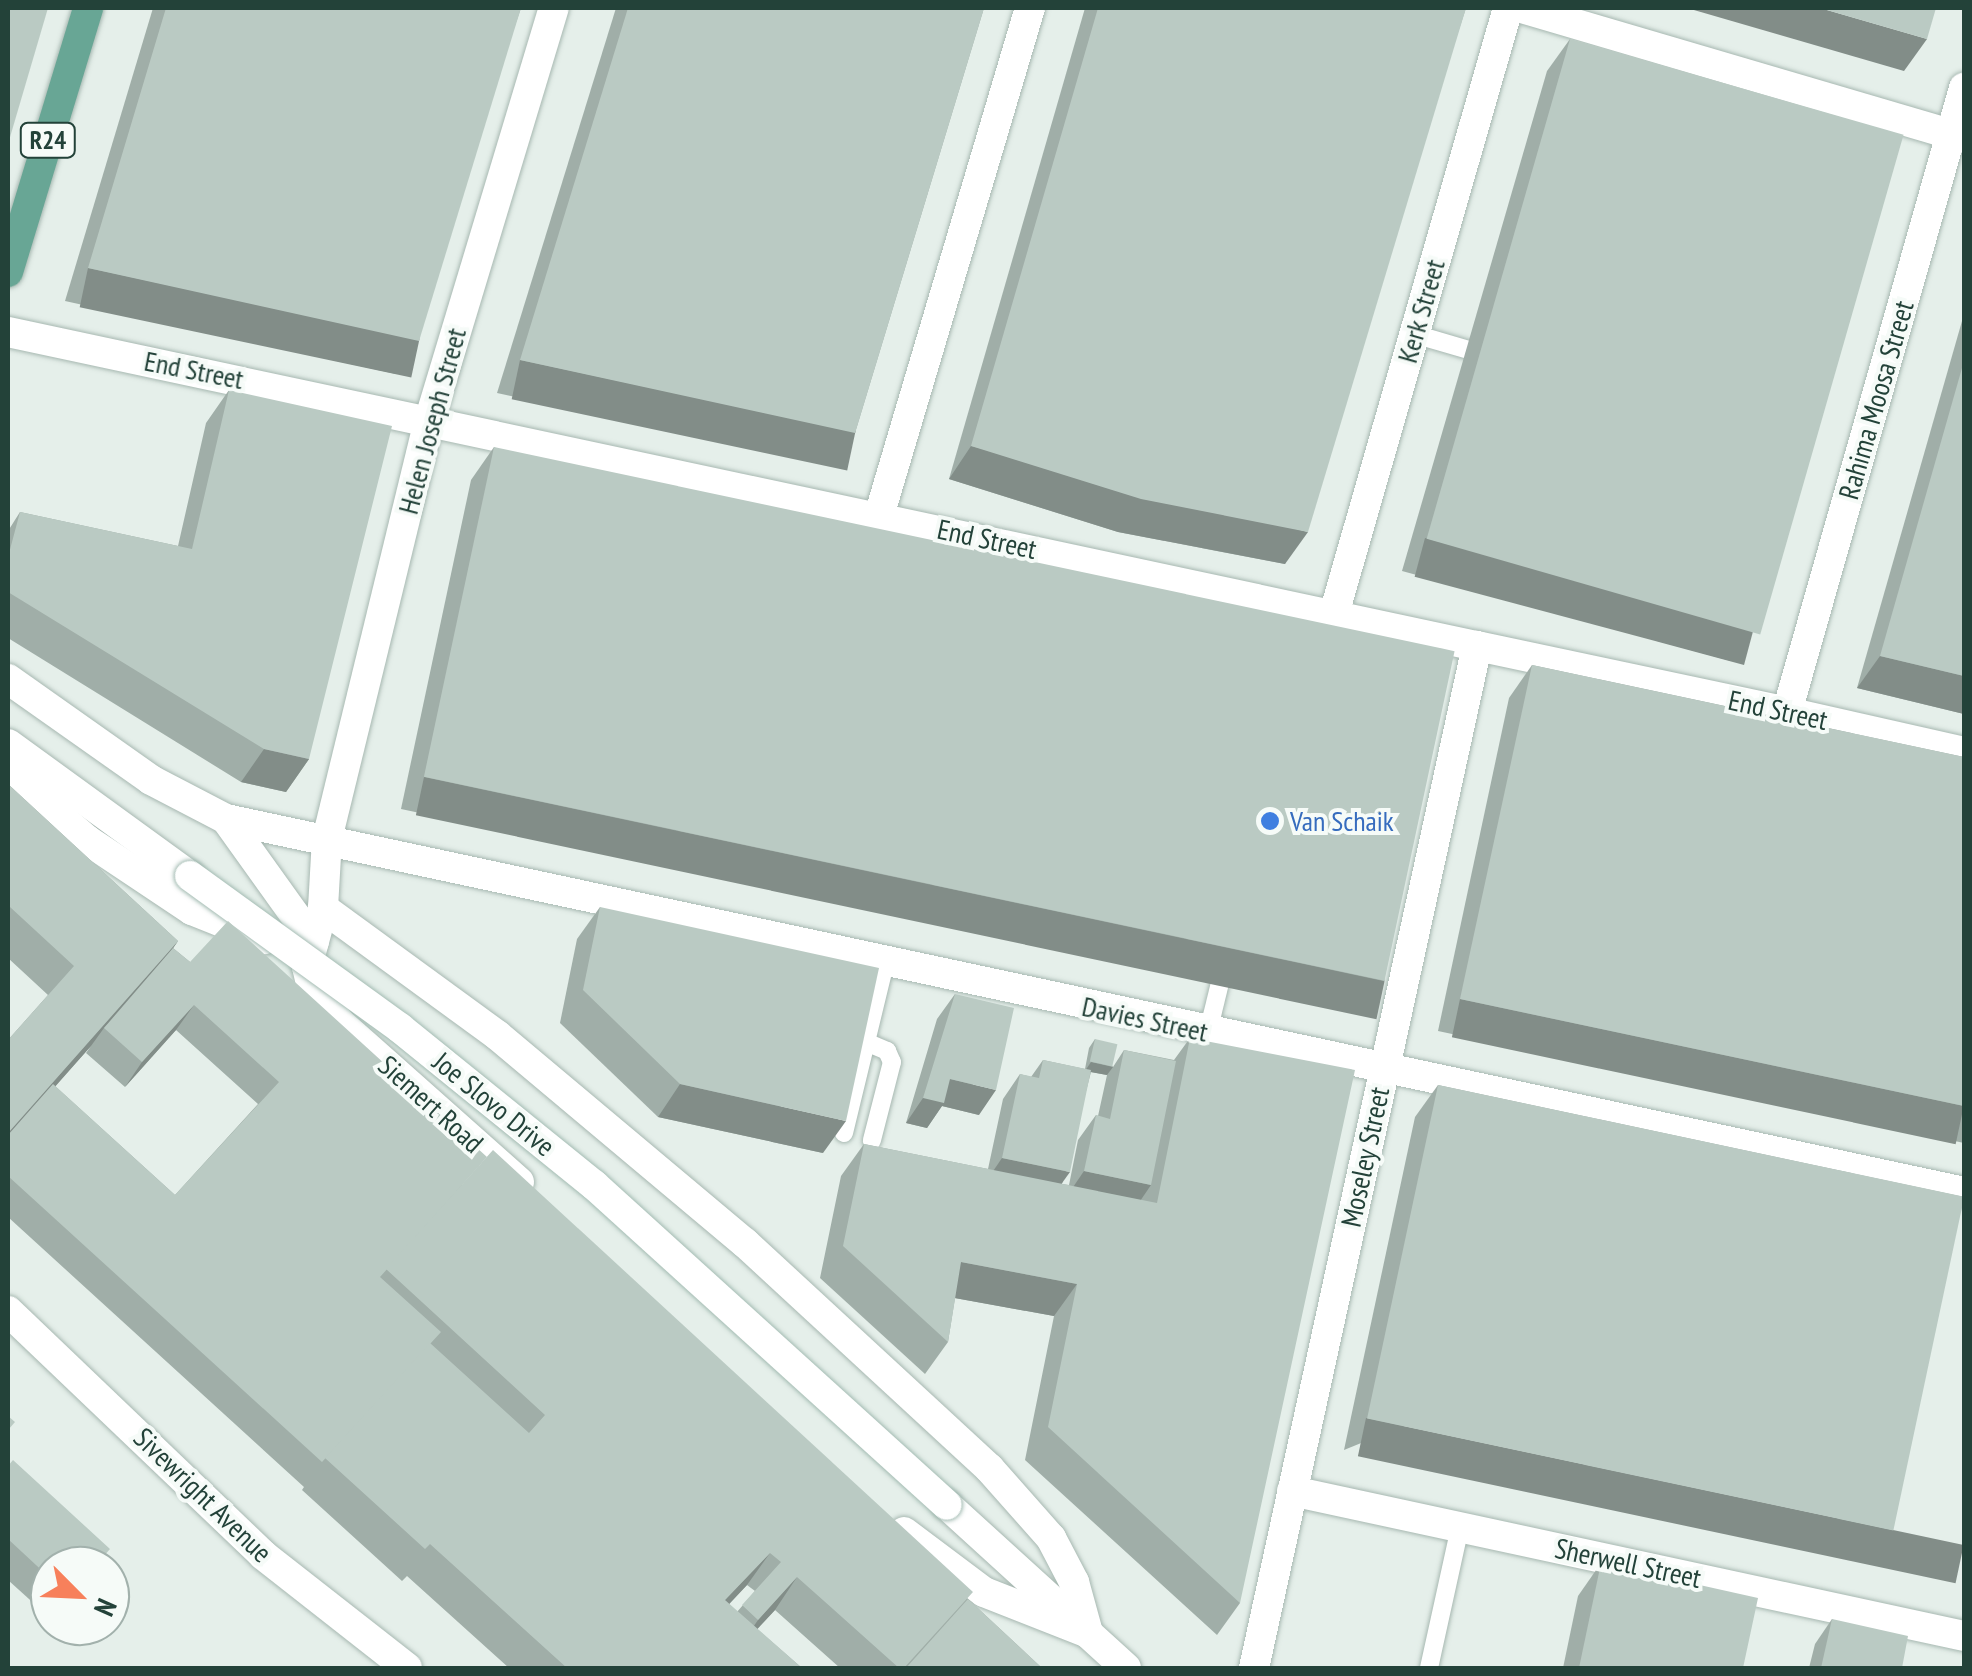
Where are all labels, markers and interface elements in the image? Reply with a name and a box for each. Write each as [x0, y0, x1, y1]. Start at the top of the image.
road number: R24 [18, 120, 78, 160]
street label: Kerk Street [1390, 255, 1452, 367]
street label: Rahima Moosa Street [1832, 297, 1920, 503]
street label: Helen Joseph Street [391, 324, 473, 518]
street label: End Street [142, 344, 246, 396]
street label: End Street [934, 512, 1040, 566]
street label: End Street [1725, 683, 1831, 737]
place label: Van Schaik [1290, 804, 1394, 838]
marker: Van Schaik [1259, 810, 1281, 832]
street label: Davies Street [1079, 989, 1211, 1049]
street label: Joe Slovo Drive [427, 1045, 561, 1163]
street label: Siemert Road [372, 1048, 490, 1160]
street label: Moseley Street [1334, 1084, 1396, 1230]
street label: Sivewright Avenue [127, 1421, 279, 1569]
street label: Sherwell Street [1552, 1531, 1704, 1595]
north arrow [30, 1546, 130, 1646]
text: N [86, 1593, 126, 1622]

